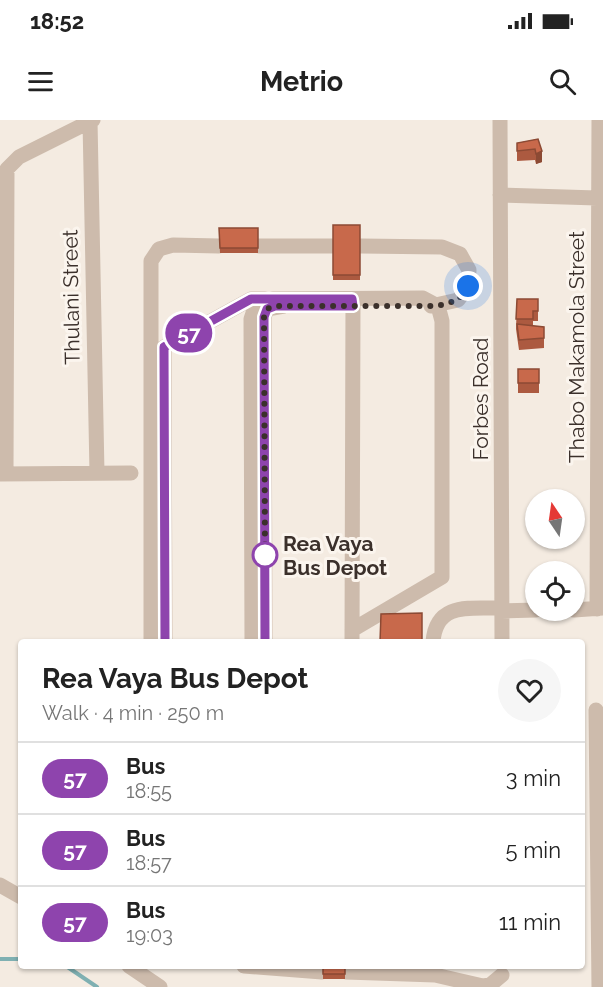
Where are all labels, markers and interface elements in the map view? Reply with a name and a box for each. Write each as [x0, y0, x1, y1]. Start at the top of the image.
text: 18:52 [30, 8, 84, 34]
icon: menu [24, 65, 57, 98]
icon: search [546, 65, 579, 98]
text: Metrio [260, 66, 343, 97]
street label: Thulani Street [57, 229, 85, 365]
street label: Thabo Makamola Street [564, 231, 589, 463]
your location [453, 271, 483, 301]
line badge: 57 [162, 314, 216, 352]
text: 57 [177, 321, 201, 346]
street label: Forbes Road [468, 338, 493, 460]
north arrow [525, 489, 585, 549]
map controls [525, 489, 585, 621]
place label: Rea Vaya Bus Depot [283, 531, 387, 580]
marker: Rea Vaya Bus Depot [252, 542, 278, 568]
button: locate [525, 561, 585, 621]
button: heart [498, 659, 561, 722]
text: Rea Vaya Bus Depot [42, 662, 308, 695]
text: Walk · 4 min · 250 m [42, 701, 224, 725]
text: Bus [126, 753, 165, 779]
text: 3 min [506, 765, 561, 791]
text: 57 [63, 766, 87, 791]
text: 18:55 [126, 779, 172, 803]
text: Bus [126, 825, 165, 851]
text: 5 min [506, 837, 561, 863]
text: 57 [63, 838, 87, 863]
text: 18:57 [126, 851, 172, 875]
text: Bus [126, 897, 165, 923]
text: 11 min [499, 909, 561, 935]
text: 57 [63, 910, 87, 935]
text: 19:03 [126, 923, 173, 947]

